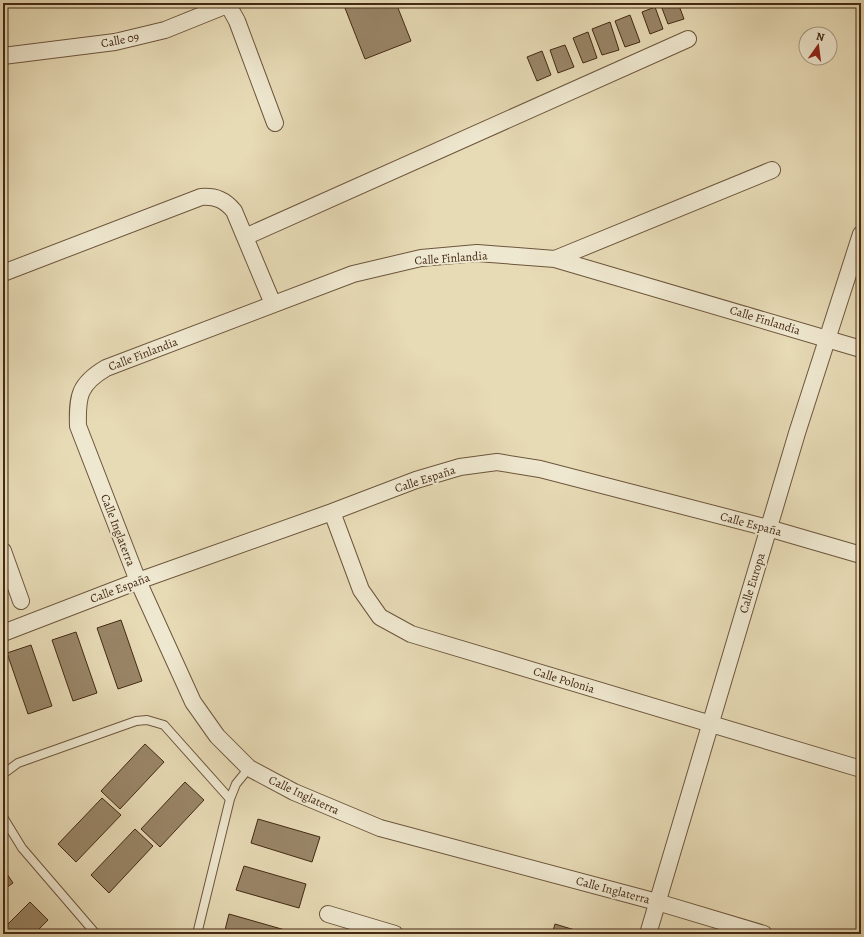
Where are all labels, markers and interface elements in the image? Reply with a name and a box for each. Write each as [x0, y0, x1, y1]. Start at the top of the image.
north arrow [798, 26, 838, 66]
street label: Calle 09 [100, 28, 140, 52]
text: N [815, 29, 826, 45]
street label: Calle Finlandia [414, 247, 488, 269]
street label: Calle Finlandia [728, 302, 803, 338]
street label: Calle Finlandia [106, 333, 180, 375]
street label: Calle España [393, 462, 458, 496]
street label: Calle Inglaterra [97, 492, 139, 569]
street label: Calle España [719, 508, 784, 540]
street label: Calle Europa [735, 550, 769, 615]
street label: Calle España [88, 569, 153, 607]
street label: Calle Polonia [531, 663, 597, 697]
street label: Calle Inglaterra [266, 772, 342, 818]
street label: Calle Inglaterra [574, 872, 652, 908]

